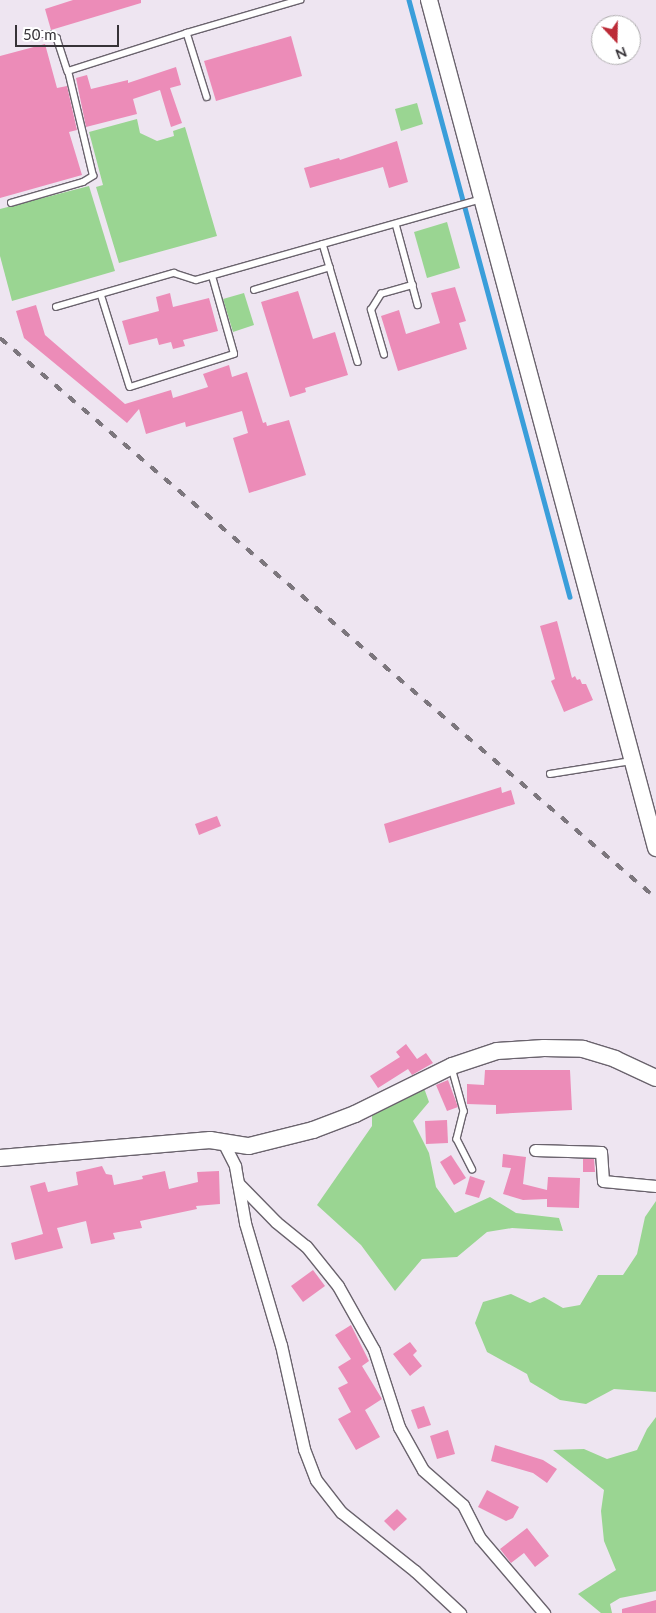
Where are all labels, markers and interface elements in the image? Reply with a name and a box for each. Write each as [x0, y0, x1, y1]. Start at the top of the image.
scale bar [18, 15, 121, 47]
north arrow [591, 15, 641, 65]
text: 50 m [23, 25, 57, 43]
text: N [613, 44, 629, 63]

